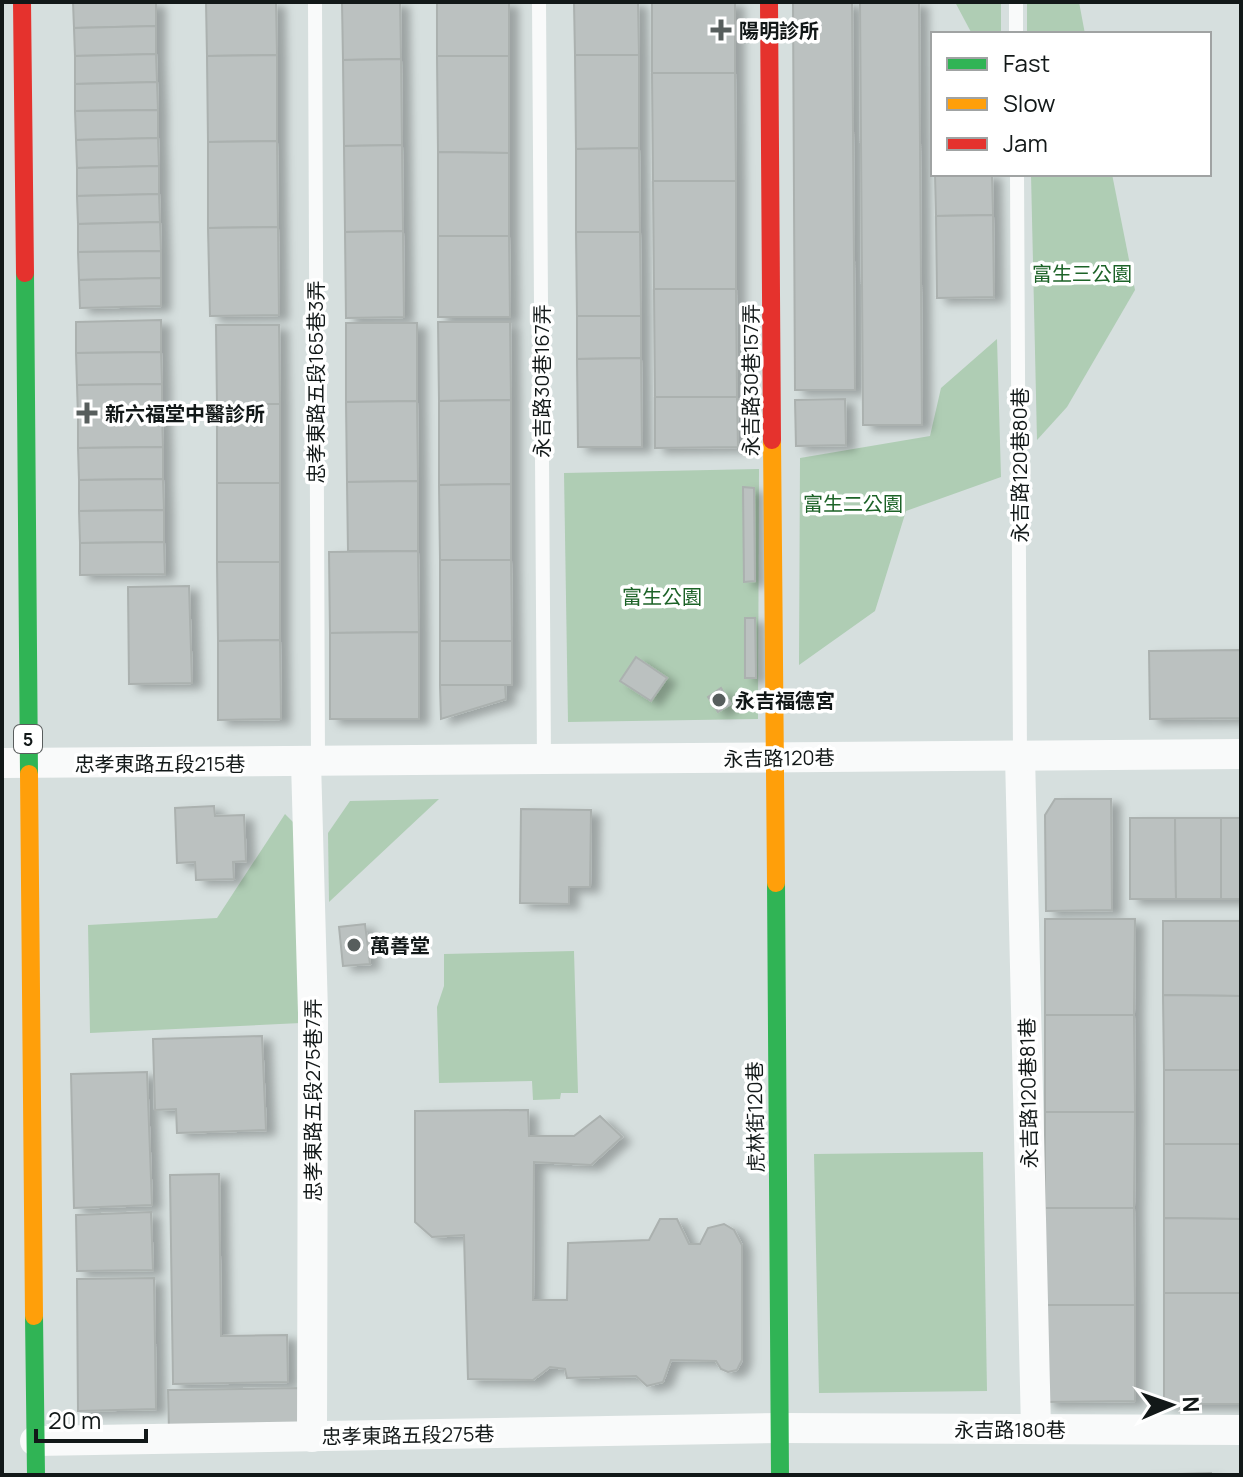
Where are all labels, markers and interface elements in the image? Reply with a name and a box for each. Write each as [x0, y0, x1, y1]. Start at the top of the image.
place label: 陽明診所 [739, 17, 819, 44]
marker: 陽明診所 [710, 19, 732, 41]
legend [931, 32, 1211, 176]
text: Fast [1003, 46, 1050, 79]
text: Slow [1003, 86, 1056, 119]
text: Jam [1003, 126, 1048, 159]
park label: 富生三公園 [1032, 260, 1132, 287]
street label: 忠孝東路五段165巷3弄 [302, 281, 329, 483]
street label: 永吉路30巷167弄 [528, 304, 555, 458]
street label: 永吉路30巷157弄 [737, 304, 764, 456]
street label: 永吉路120巷80巷 [1006, 387, 1033, 543]
place label: 新六福堂中醫診所 [105, 400, 265, 427]
marker: 新六福堂中醫診所 [76, 402, 98, 424]
park label: 富生二公園 [803, 490, 903, 517]
park label: 富生公園 [622, 583, 702, 610]
place label: 永吉福德宮 [735, 687, 835, 714]
marker: 永吉福德宮 [710, 691, 728, 709]
road number: 5 [14, 725, 42, 753]
street label: 永吉路120巷 [723, 744, 835, 772]
street label: 忠孝東路五段215巷 [75, 750, 245, 777]
place label: 萬善堂 [370, 932, 430, 959]
marker: 萬善堂 [345, 936, 363, 954]
street label: 忠孝東路五段275巷7弄 [299, 998, 326, 1202]
street label: 永吉路120巷81巷 [1013, 1017, 1043, 1169]
street label: 虎林街120巷 [741, 1061, 769, 1173]
north arrow [1131, 1365, 1211, 1445]
scale bar [36, 1393, 146, 1443]
text: N [1176, 1396, 1206, 1413]
text: 20 m [48, 1403, 101, 1436]
street label: 永吉路180巷 [954, 1416, 1066, 1443]
street label: 忠孝東路五段275巷 [321, 1420, 495, 1450]

